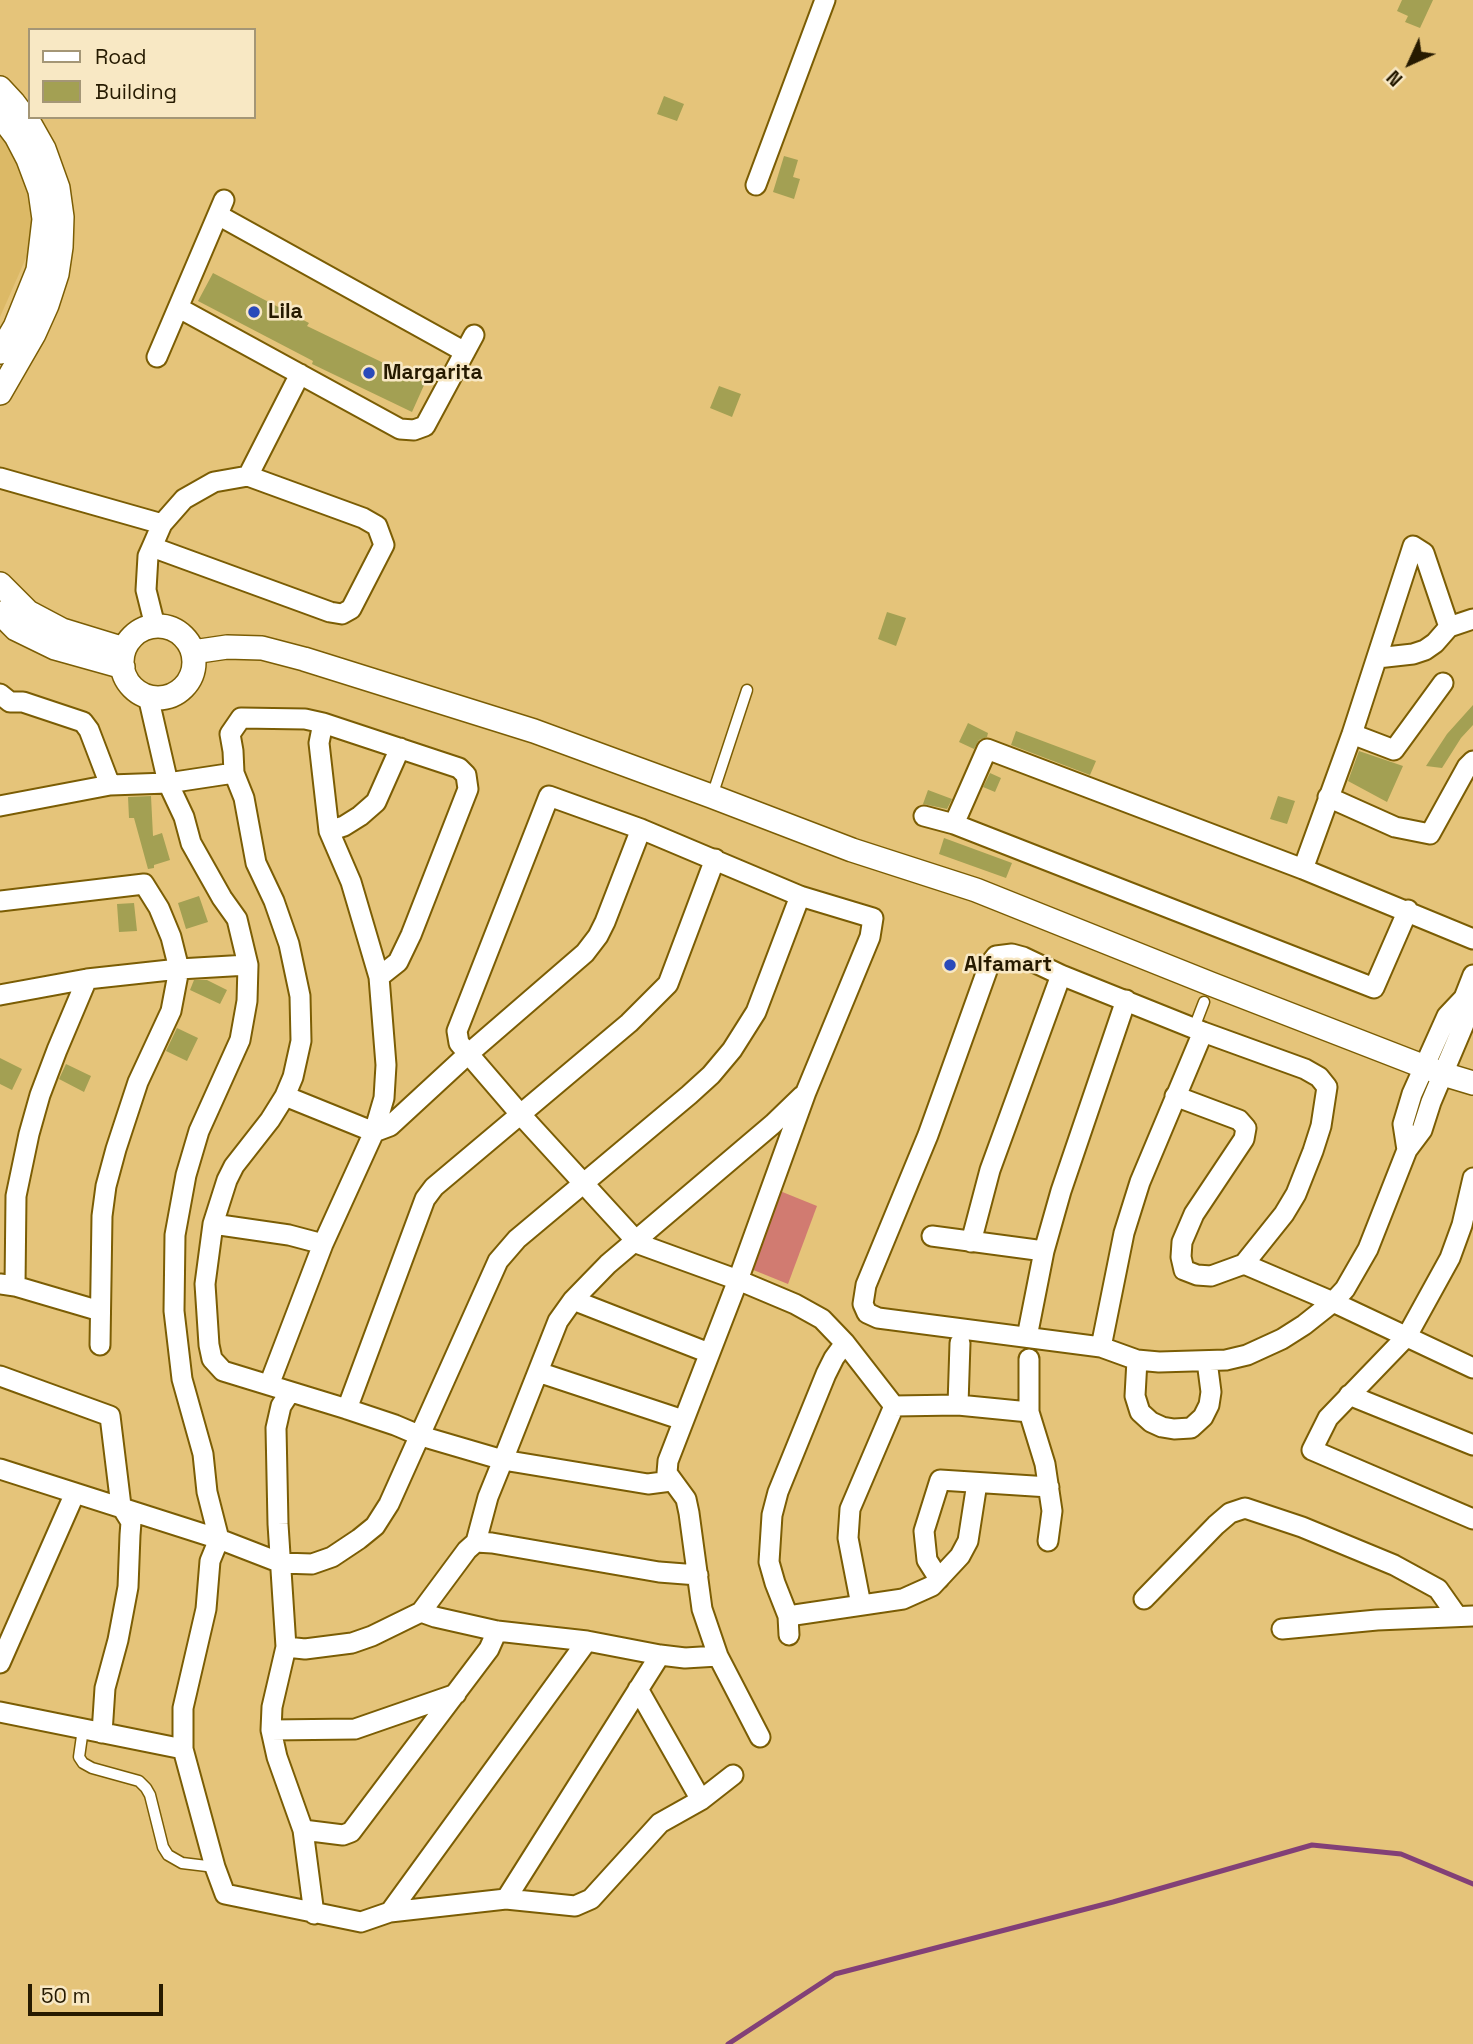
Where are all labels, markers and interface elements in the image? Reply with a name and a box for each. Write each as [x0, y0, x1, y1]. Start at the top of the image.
legend [28, 28, 256, 119]
north arrow [1375, 28, 1445, 98]
text: Road [95, 43, 147, 70]
text: N [1381, 65, 1408, 92]
text: Building [95, 78, 177, 105]
place label: Lila [268, 299, 303, 325]
marker: Lila [246, 304, 262, 320]
place label: Margarita [383, 360, 483, 386]
marker: Margarita [361, 365, 377, 381]
place label: Alfamart [964, 952, 1052, 978]
marker: Alfamart [942, 957, 958, 973]
scale bar [32, 1970, 166, 2014]
text: 50 m [41, 1982, 91, 2009]

